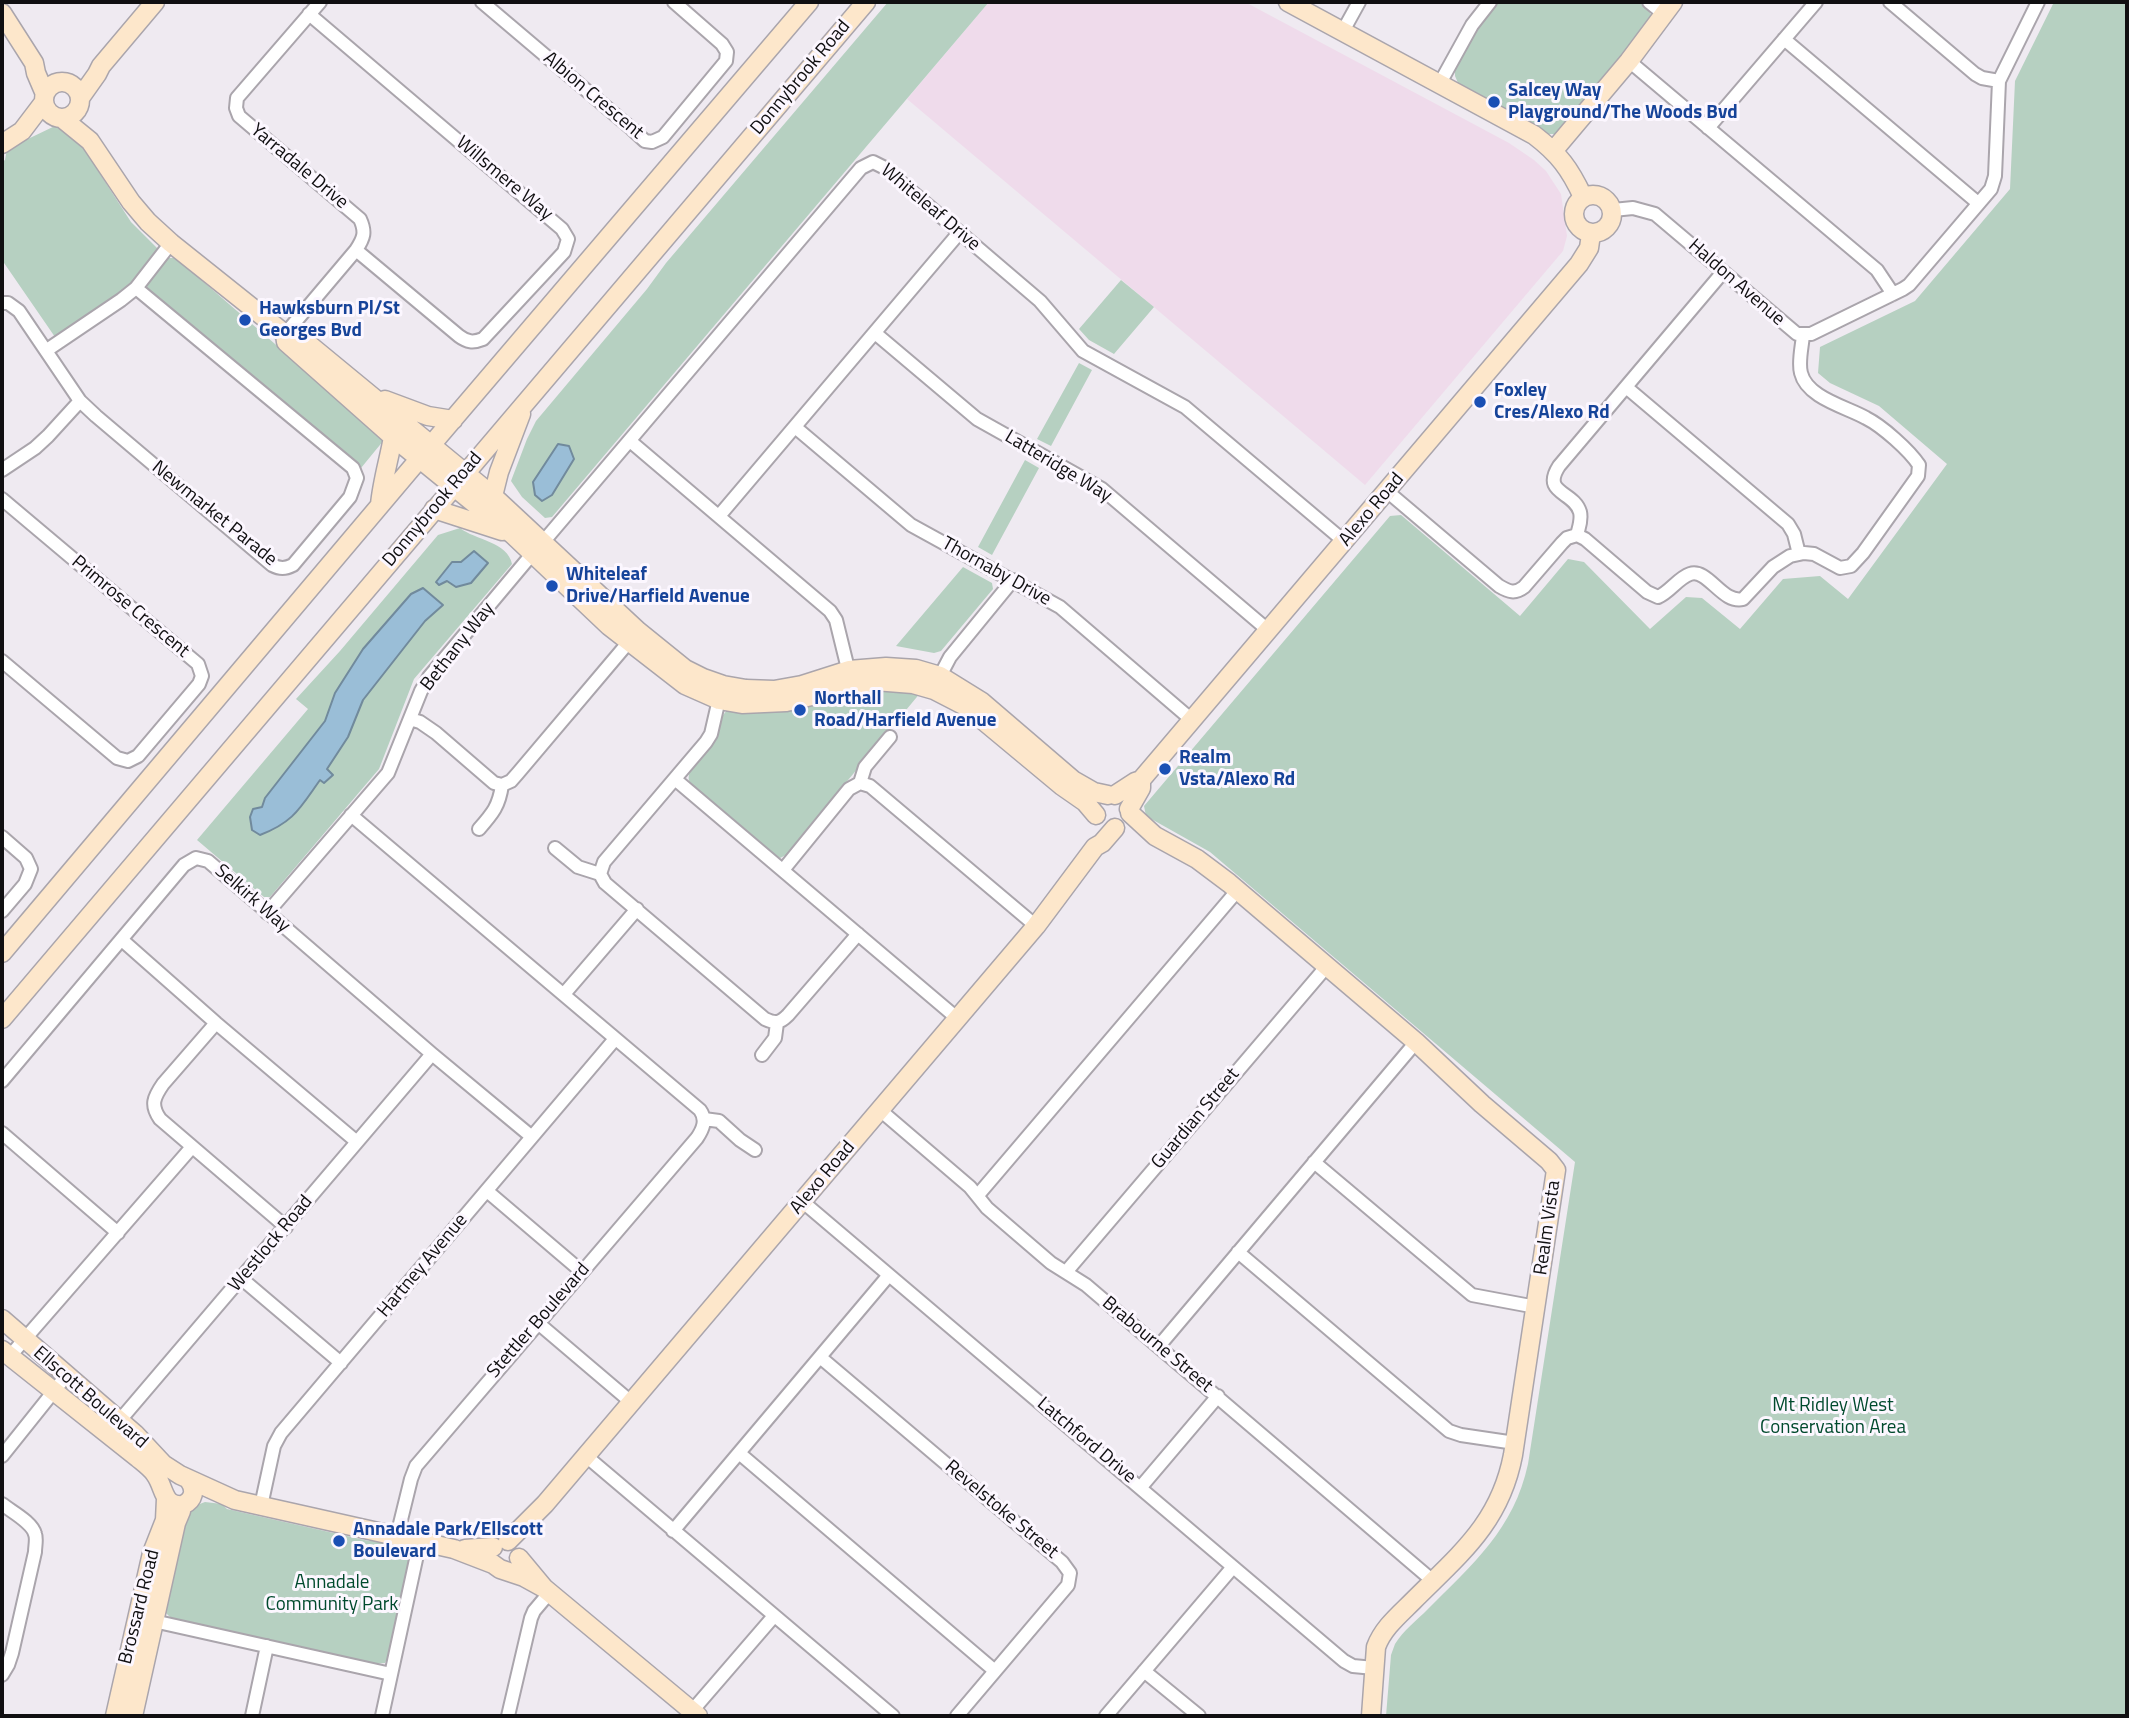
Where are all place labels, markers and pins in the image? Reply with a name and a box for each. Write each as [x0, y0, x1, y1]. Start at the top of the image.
place label: Salcey Way Playground/The Woods Bvd [1508, 80, 1738, 124]
marker: Salcey Way Playground/The Woods Bvd [1486, 94, 1502, 110]
place label: Hawksburn Pl/St Georges Bvd [259, 298, 400, 342]
marker: Hawksburn Pl/St Georges Bvd [237, 312, 253, 328]
place label: Foxley Cres/Alexo Rd [1494, 380, 1610, 424]
marker: Foxley Cres/Alexo Rd [1472, 394, 1488, 410]
place label: Whiteleaf Drive/Harfield Avenue [566, 564, 750, 608]
marker: Whiteleaf Drive/Harfield Avenue [544, 578, 560, 594]
place label: Northall Road/Harfield Avenue [814, 688, 996, 732]
marker: Northall Road/Harfield Avenue [792, 702, 808, 718]
place label: Realm Vsta/Alexo Rd [1179, 747, 1295, 791]
marker: Realm Vsta/Alexo Rd [1157, 761, 1173, 777]
place label: Annadale Park/Ellscott Boulevard [353, 1519, 543, 1563]
marker: Annadale Park/Ellscott Boulevard [331, 1533, 347, 1549]

